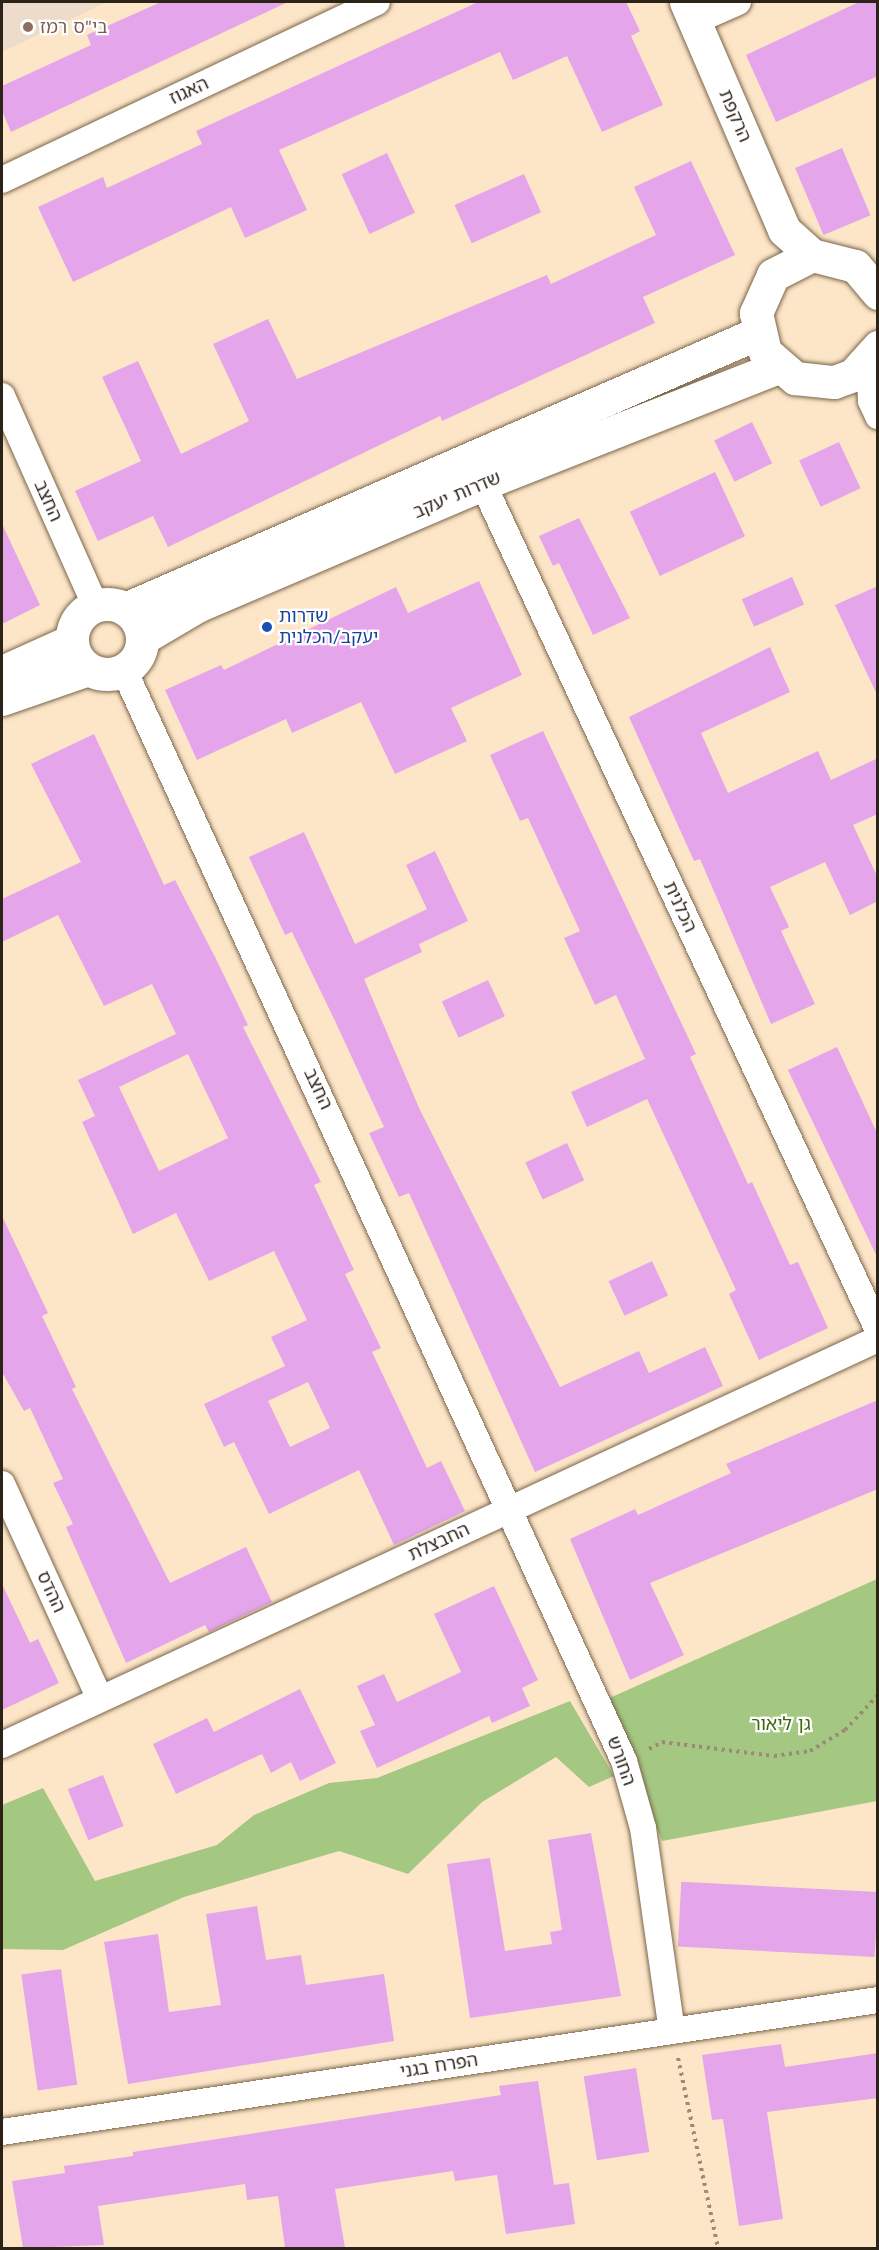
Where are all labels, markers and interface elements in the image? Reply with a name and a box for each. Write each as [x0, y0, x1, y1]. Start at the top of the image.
place label: בי"ס רמז [40, 16, 108, 38]
marker: בי"ס רמז [21, 20, 35, 34]
street label: האגוז [166, 73, 212, 109]
street label: הרקפת [714, 86, 756, 146]
street label: שדרות יעקב [410, 467, 504, 523]
street label: החצב [29, 477, 67, 525]
place label: שדרות יעקב/הכלנית [279, 606, 378, 648]
marker: שדרות יעקב/הכלנית [260, 620, 274, 634]
street label: הכלנית [659, 878, 701, 936]
street label: החצב [299, 1065, 337, 1113]
street label: החבצלת [405, 1518, 473, 1566]
street label: ההדס [32, 1568, 70, 1616]
park label: גן ליאור [751, 1713, 811, 1735]
street label: החורש [602, 1733, 640, 1789]
street label: הפרח בגני [399, 2049, 479, 2083]

